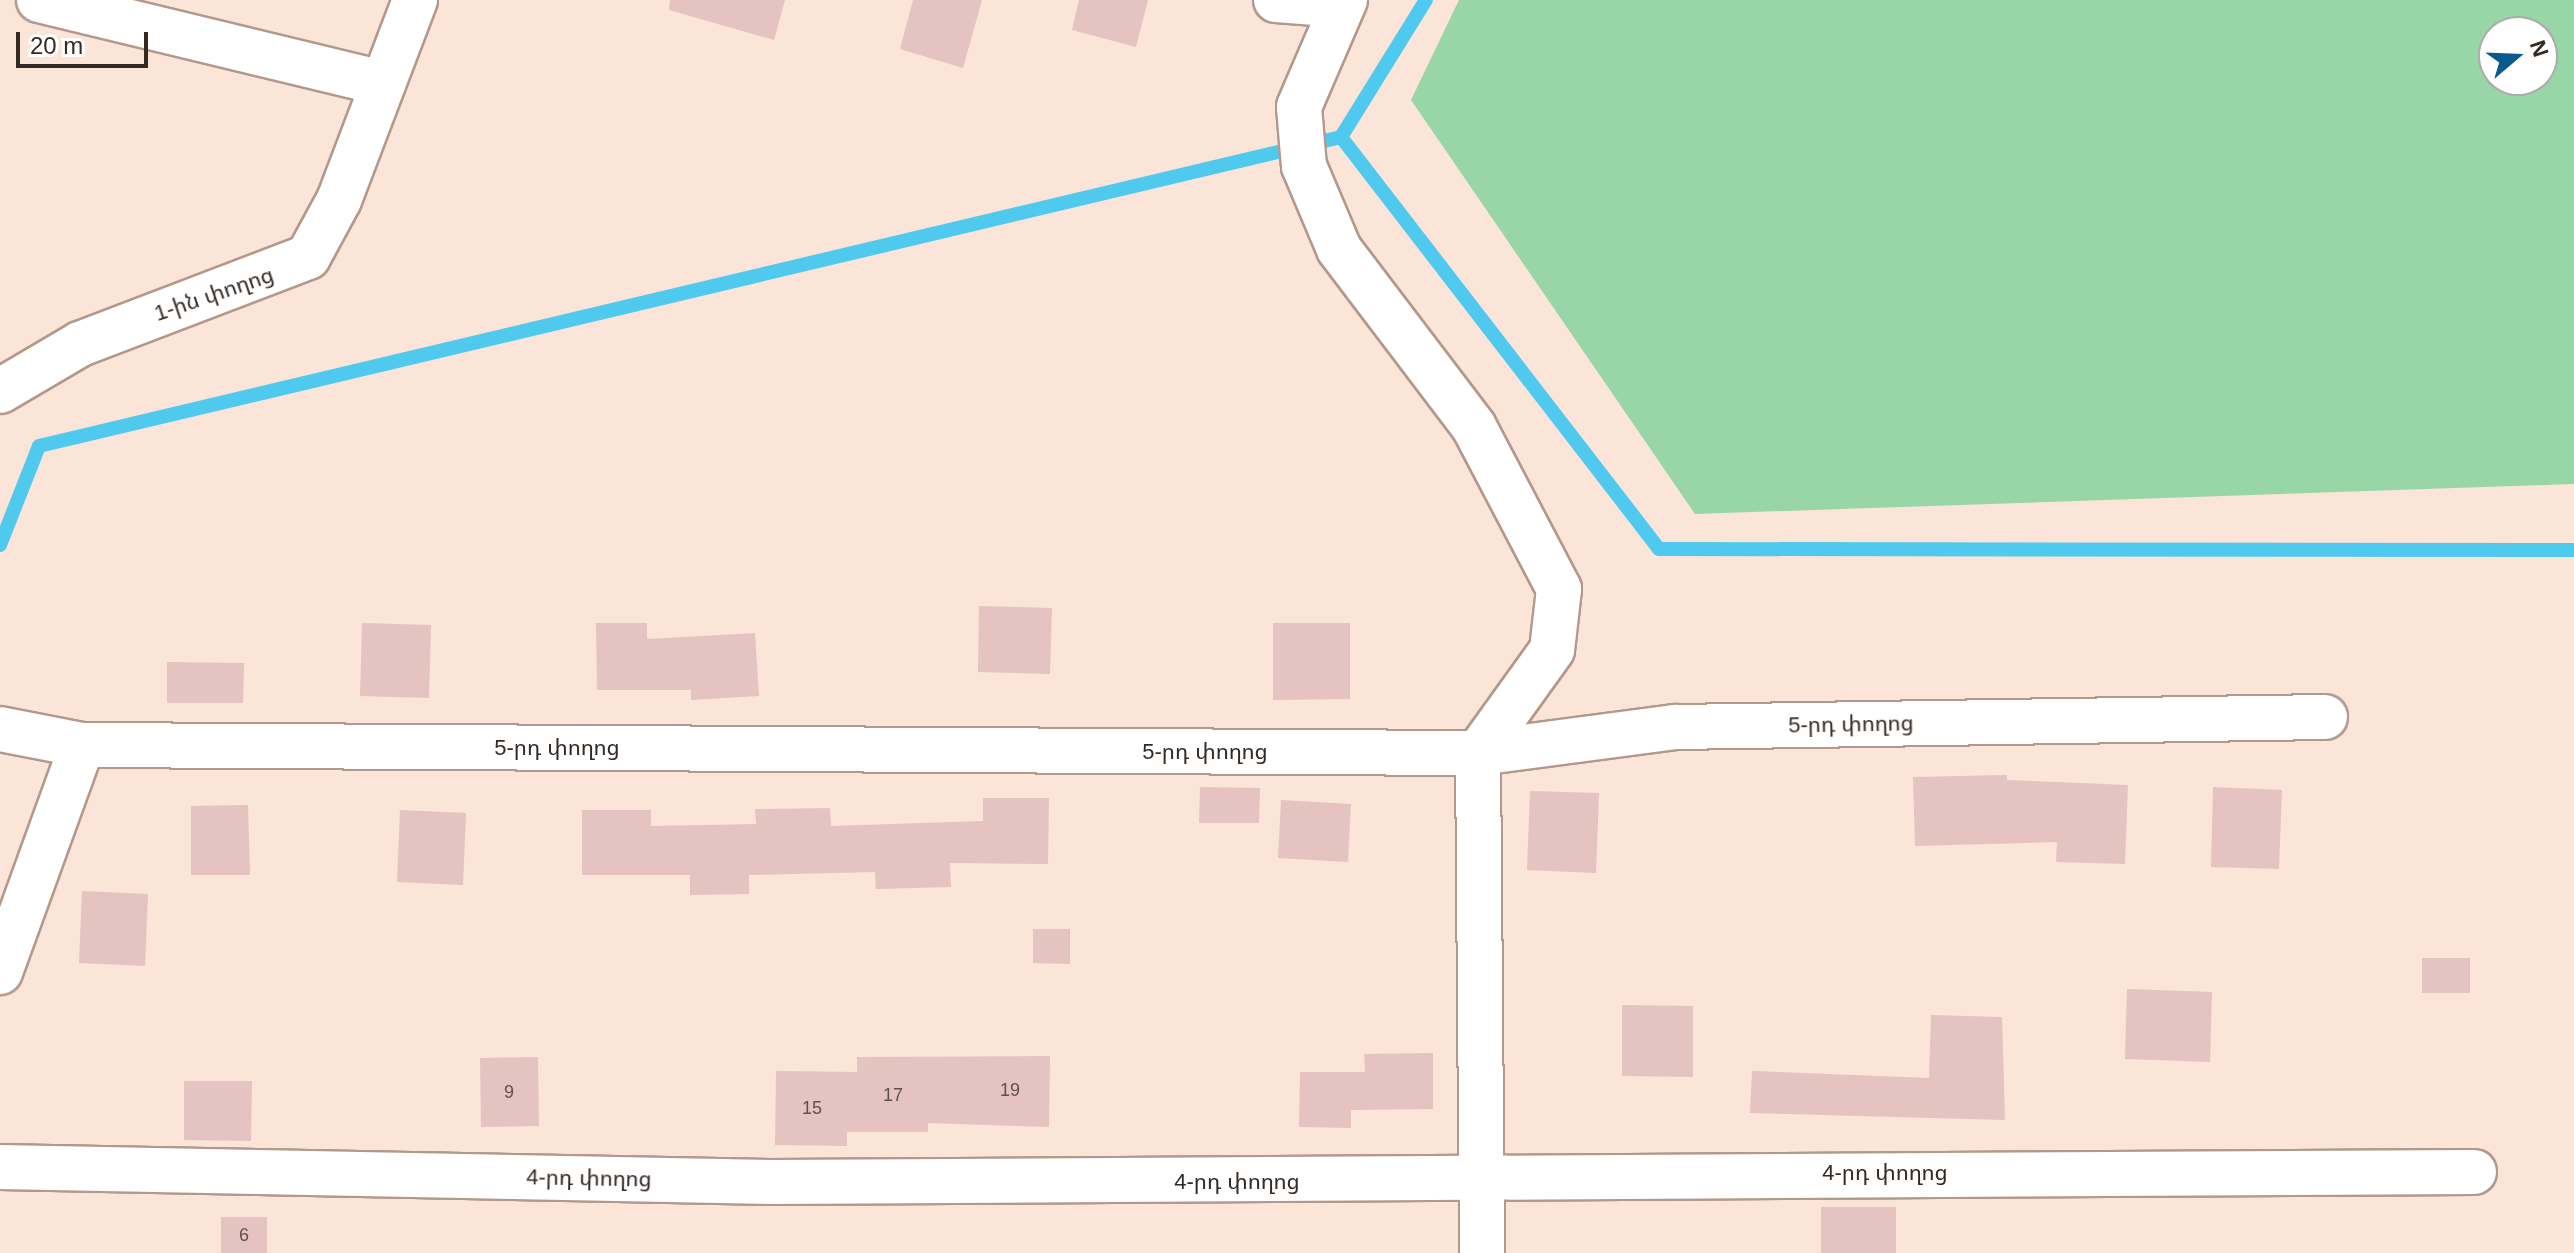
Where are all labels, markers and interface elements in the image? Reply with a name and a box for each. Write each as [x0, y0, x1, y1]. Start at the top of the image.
scale bar [20, 16, 152, 66]
north arrow [2478, 16, 2558, 96]
text: 20 m [30, 32, 83, 59]
text: N [2525, 37, 2554, 60]
street label: 1-ին փողոց [151, 261, 277, 327]
street label: 5-րդ փողոց [1788, 710, 1914, 738]
street label: 5-րդ փողոց [494, 735, 620, 761]
street label: 5-րդ փողոց [1142, 739, 1268, 765]
house number: 19 [1000, 1079, 1020, 1101]
house number: 9 [504, 1081, 514, 1103]
house number: 17 [883, 1084, 903, 1106]
house number: 15 [802, 1097, 822, 1119]
street label: 4-րդ փողոց [1822, 1160, 1948, 1186]
street label: 4-րդ փողոց [526, 1164, 652, 1192]
street label: 4-րդ փողոց [1174, 1169, 1300, 1195]
house number: 6 [239, 1224, 249, 1246]

